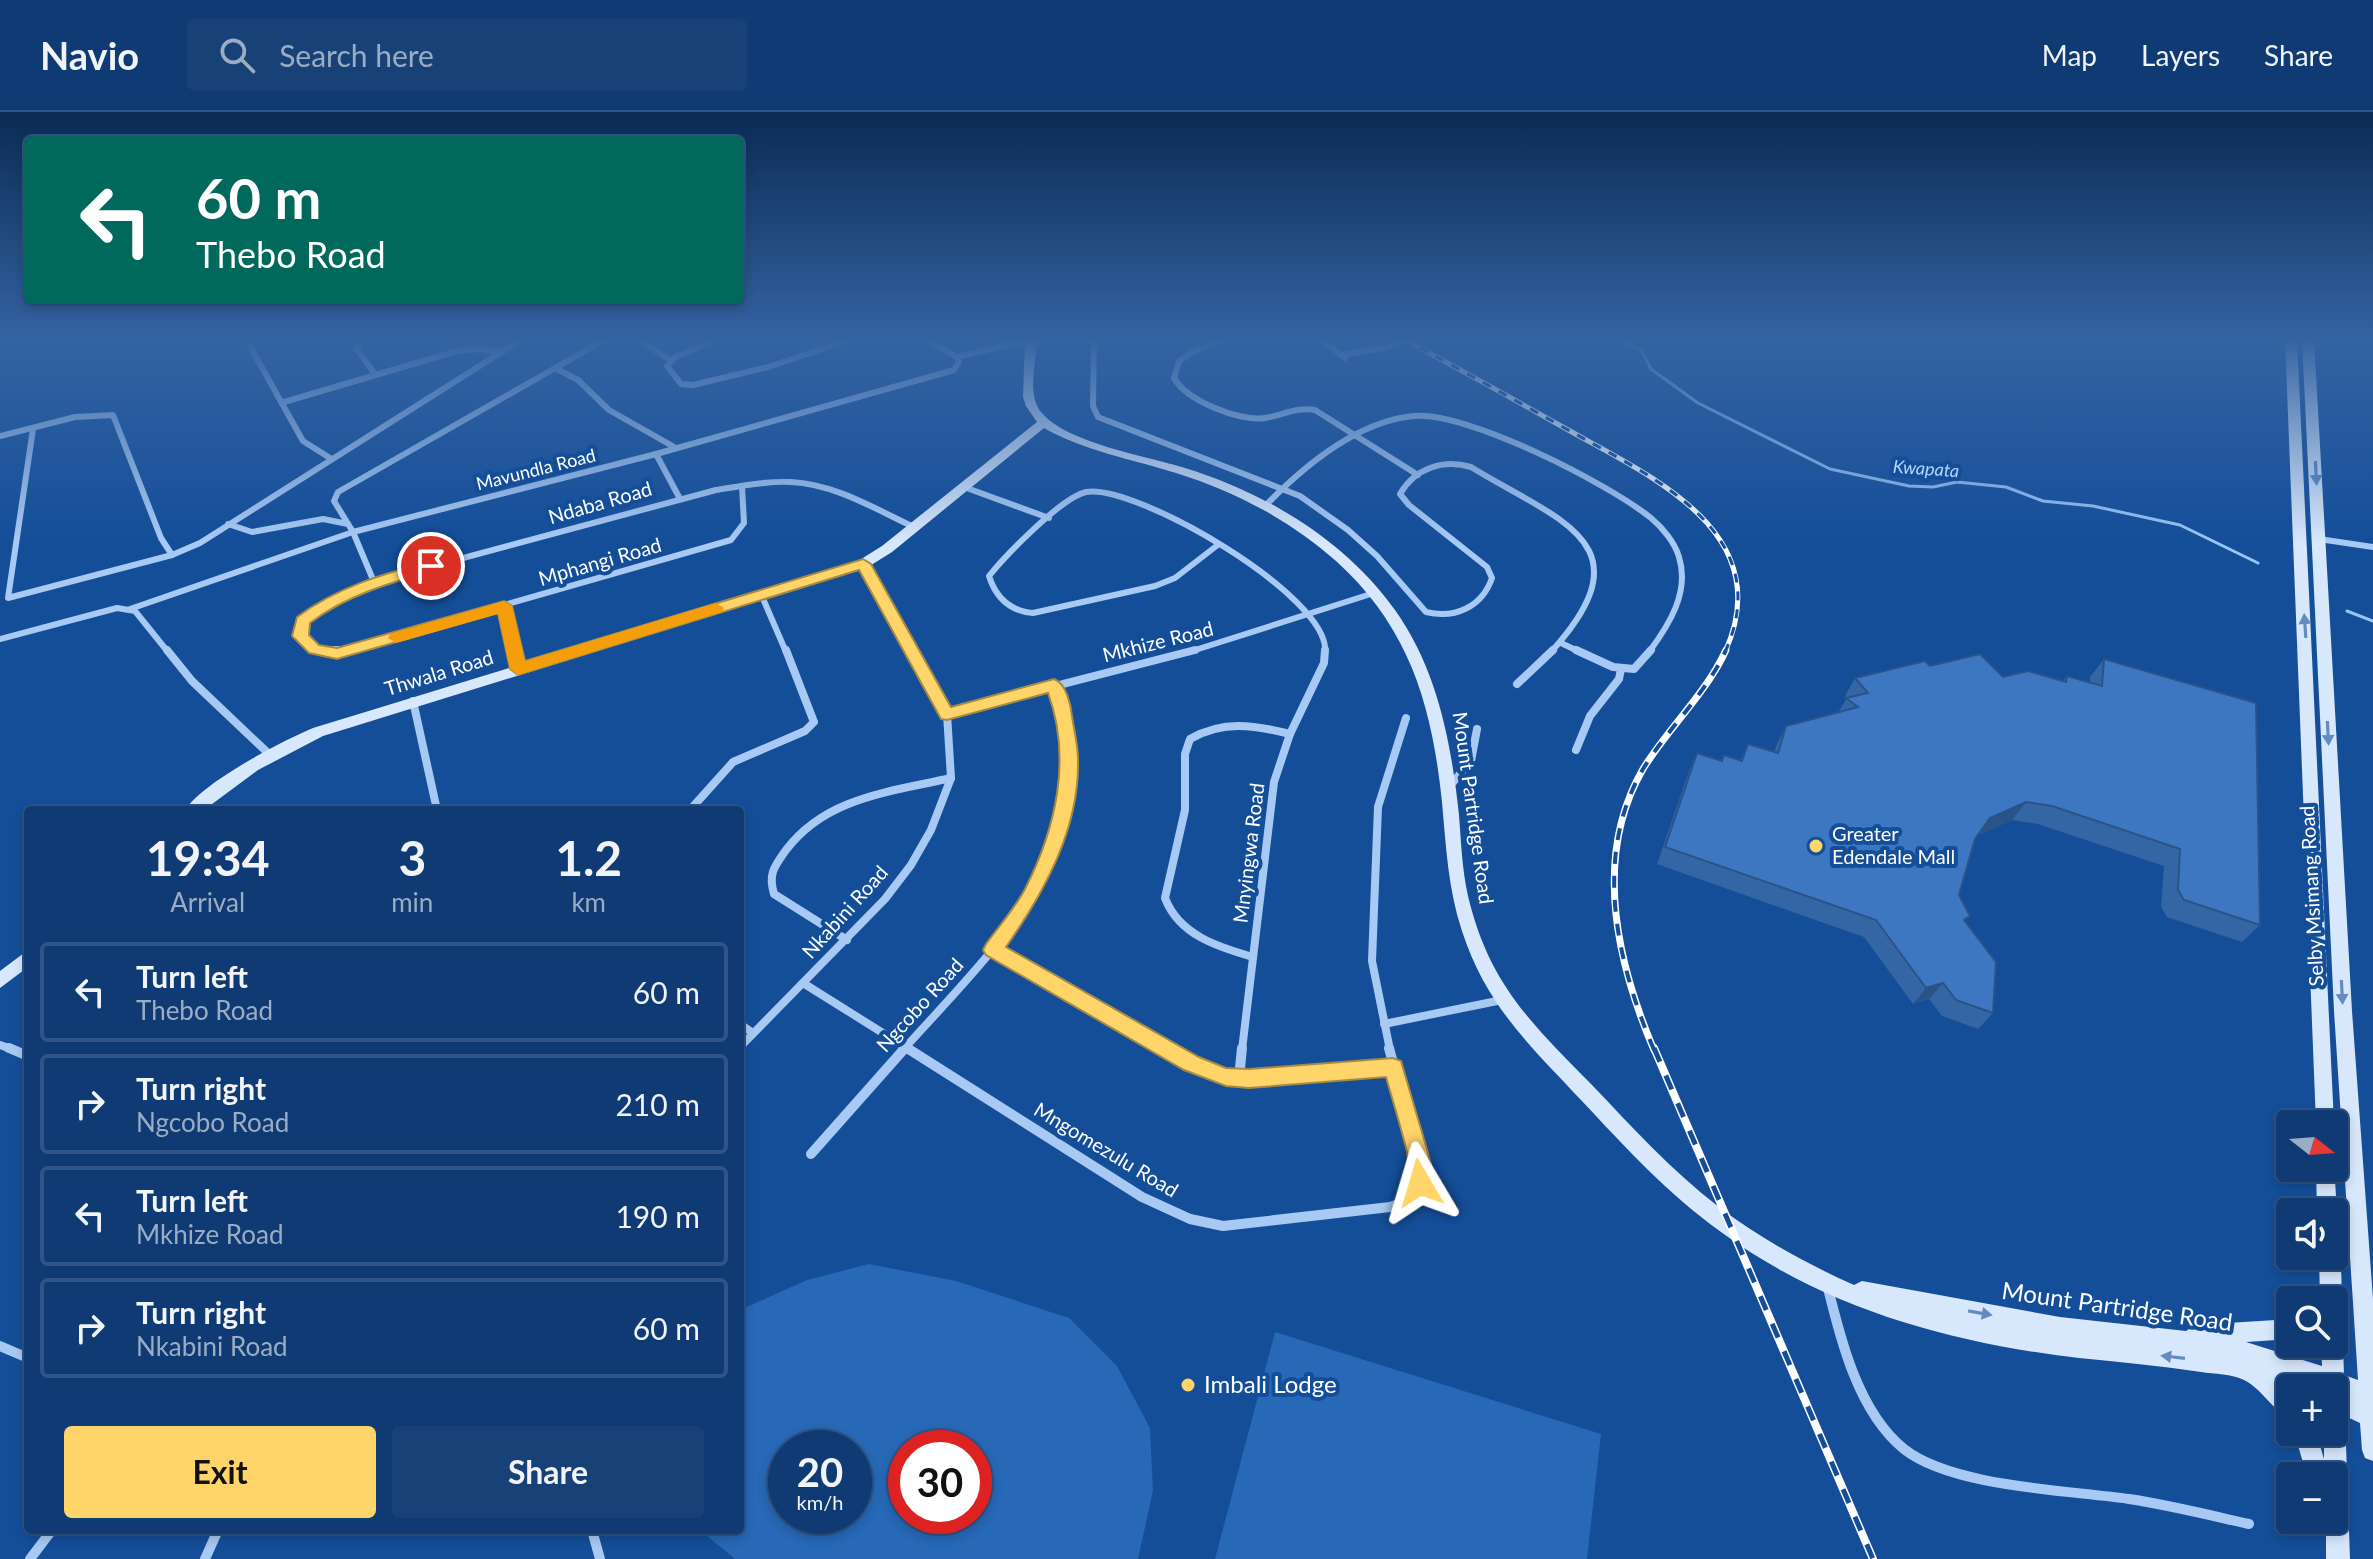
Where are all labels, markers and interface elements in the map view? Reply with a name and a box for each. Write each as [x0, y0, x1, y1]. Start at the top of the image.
search box [187, 19, 747, 91]
text: Navio [40, 32, 139, 78]
icon: search [215, 33, 259, 77]
text: Search here [279, 37, 434, 73]
text: Map [2042, 38, 2097, 72]
text: Layers [2141, 38, 2220, 72]
text: Share [2264, 38, 2333, 72]
text: 60 m [196, 164, 321, 231]
icon: left [64, 168, 168, 272]
text: Thebo Road [196, 232, 386, 276]
street label: Mavundla Road [474, 444, 598, 495]
water label: Kwapata [1892, 455, 1960, 481]
one-way arrow [2310, 461, 2323, 486]
street label: Ndaba Road [545, 476, 654, 528]
pin [397, 532, 465, 600]
street label: Mphangi Road [536, 532, 664, 590]
icon: arrive [409, 544, 453, 588]
one-way arrow [2298, 613, 2311, 638]
street label: Mkhize Road [1100, 616, 1216, 666]
street label: Thwala Road [381, 644, 496, 700]
street label: Mount Partridge Road [1449, 710, 1499, 905]
one-way arrow [2322, 721, 2335, 746]
street label: Mnyingwa Road [1228, 781, 1269, 924]
street label: Selby Msimang Road [2294, 805, 2328, 987]
place label: Greater Edendale Mall [1832, 821, 1955, 868]
text: 19:34 [146, 829, 269, 886]
text: 3 [398, 829, 426, 886]
text: 1.2 [555, 829, 622, 886]
marker: Greater Edendale Mall [1807, 837, 1825, 855]
street label: Nkabini Road [796, 860, 892, 963]
text: Arrival [170, 886, 245, 918]
text: min [391, 886, 433, 918]
text: km [571, 886, 606, 918]
street label: Ngcobo Road [871, 952, 968, 1056]
text: Turn left [136, 958, 248, 994]
icon: left [68, 970, 112, 1014]
text: 60 m [633, 974, 700, 1010]
one-way arrow [2335, 980, 2348, 1005]
text: Thebo Road [136, 994, 273, 1026]
text: Turn right [136, 1070, 266, 1106]
icon: right [68, 1082, 112, 1126]
text: 210 m [615, 1086, 700, 1122]
street label: Mngomezulu Road [1030, 1097, 1183, 1202]
text: Ngcobo Road [136, 1106, 289, 1138]
north arrow [2276, 1110, 2348, 1182]
map controls [2276, 1110, 2348, 1534]
position arrow [1378, 1141, 1462, 1225]
text: Turn left [136, 1182, 248, 1218]
icon: left [68, 1194, 112, 1238]
text: 190 m [615, 1198, 700, 1234]
button: sound [2276, 1198, 2348, 1270]
text: Mkhize Road [136, 1218, 283, 1250]
street label: Mount Partridge Road [2000, 1275, 2234, 1336]
button: search [2276, 1286, 2348, 1358]
text: Turn right [136, 1294, 266, 1330]
icon: right [68, 1306, 112, 1350]
one-way arrow [1968, 1307, 1993, 1319]
text: 60 m [633, 1310, 700, 1346]
text: Nkabini Road [136, 1330, 288, 1362]
one-way arrow [2160, 1351, 2185, 1364]
place label: Imbali Lodge [1204, 1369, 1337, 1398]
button: + [2276, 1374, 2348, 1446]
marker: Imbali Lodge [1179, 1376, 1197, 1394]
button: Exit [64, 1426, 376, 1518]
button: Share [392, 1426, 704, 1518]
speed limit sign: 30 [888, 1430, 992, 1534]
text: 20 [797, 1448, 843, 1496]
button: − [2276, 1462, 2348, 1534]
text: km/h [797, 1490, 843, 1514]

